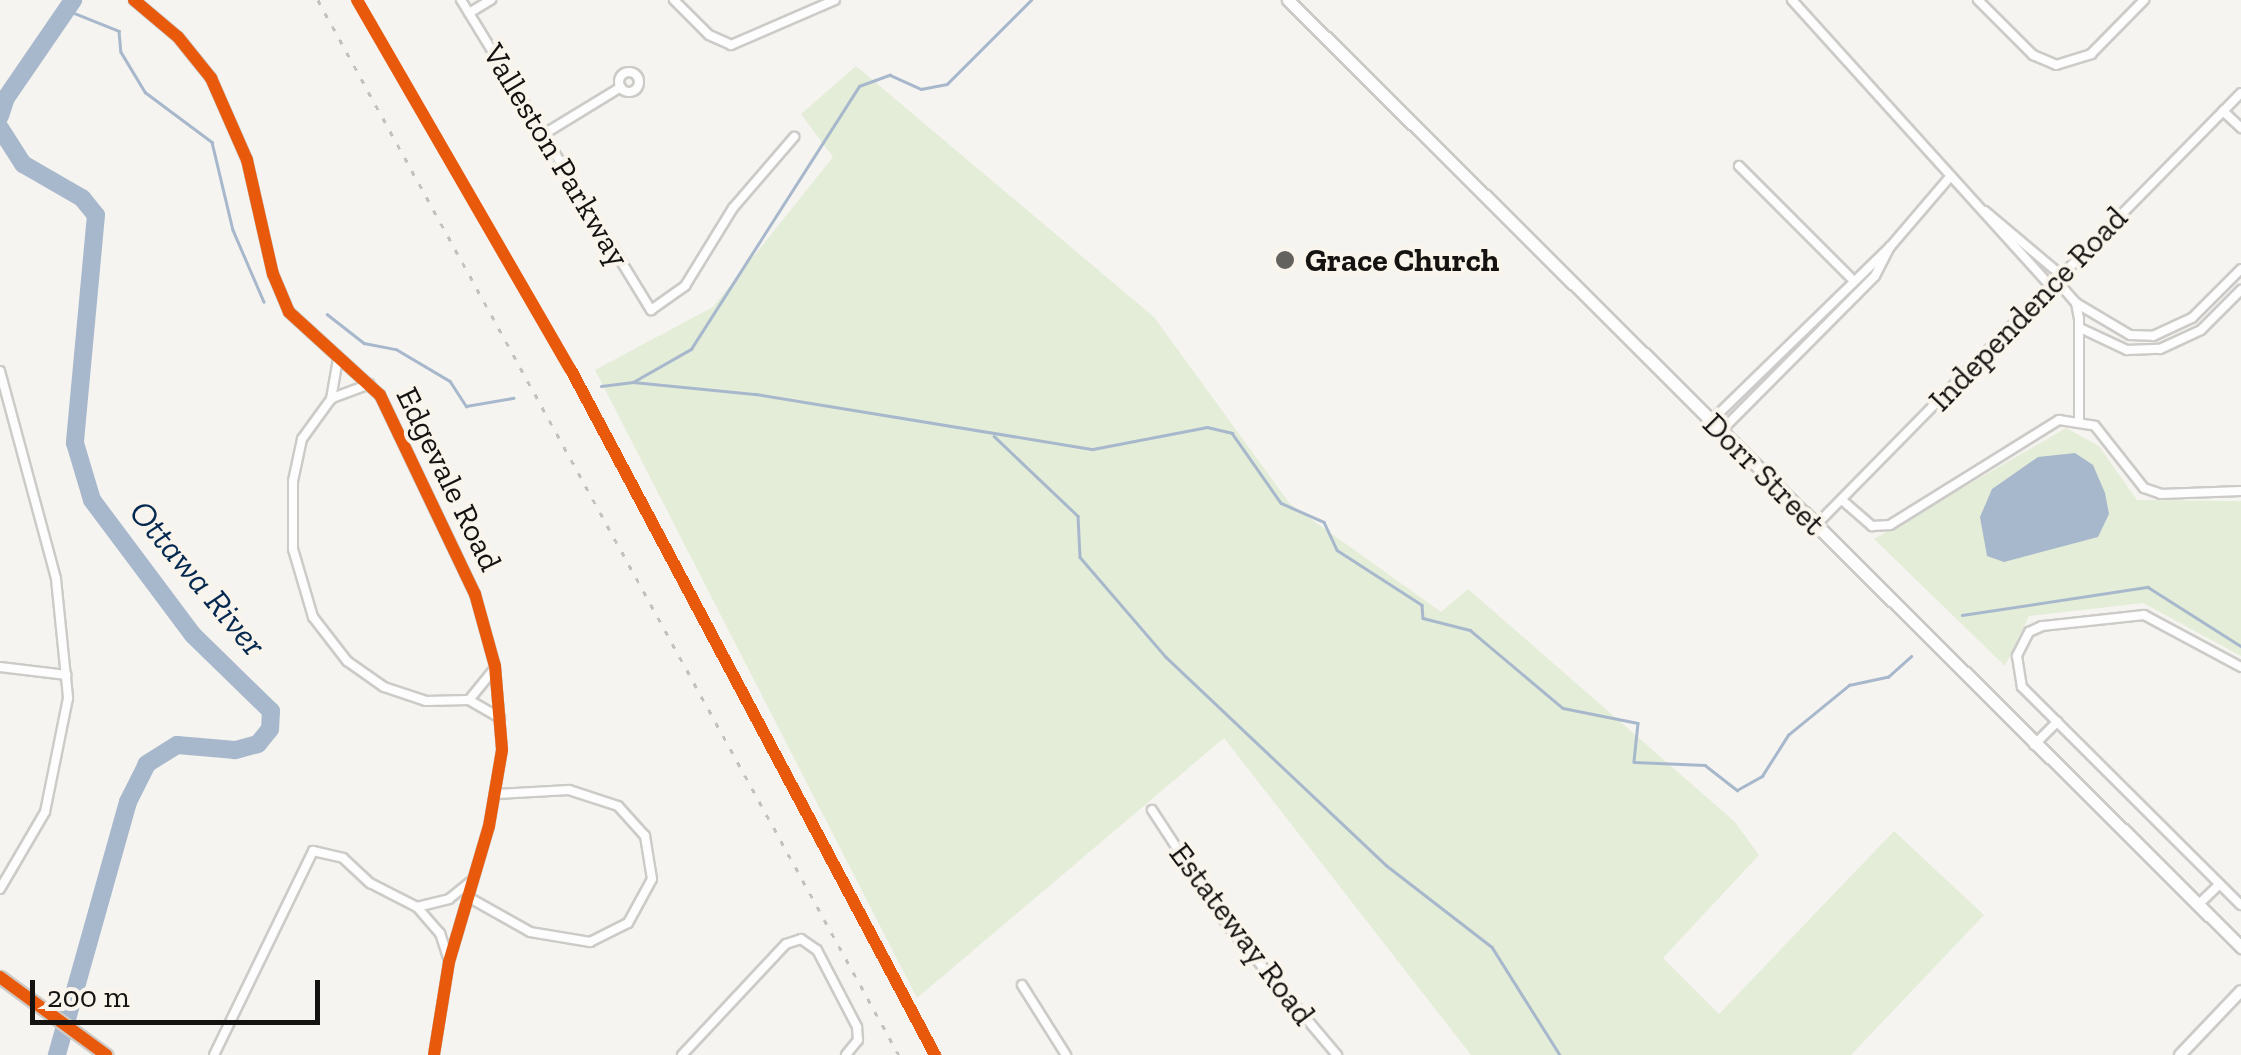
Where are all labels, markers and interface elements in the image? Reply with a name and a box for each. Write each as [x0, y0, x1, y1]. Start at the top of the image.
street label: Valleston Parkway [474, 37, 638, 273]
street label: Independence Road [1921, 199, 2135, 419]
place label: Grace Church [1305, 241, 1499, 279]
marker: Grace Church [1274, 249, 1296, 271]
street label: Edgevale Road [388, 381, 510, 577]
street label: Dorr Street [1695, 405, 1833, 543]
water label: Ottawa River [121, 492, 275, 664]
street label: Estateway Road [1161, 835, 1323, 1033]
scale bar [35, 960, 325, 1022]
text: 200 m [47, 979, 130, 1015]

